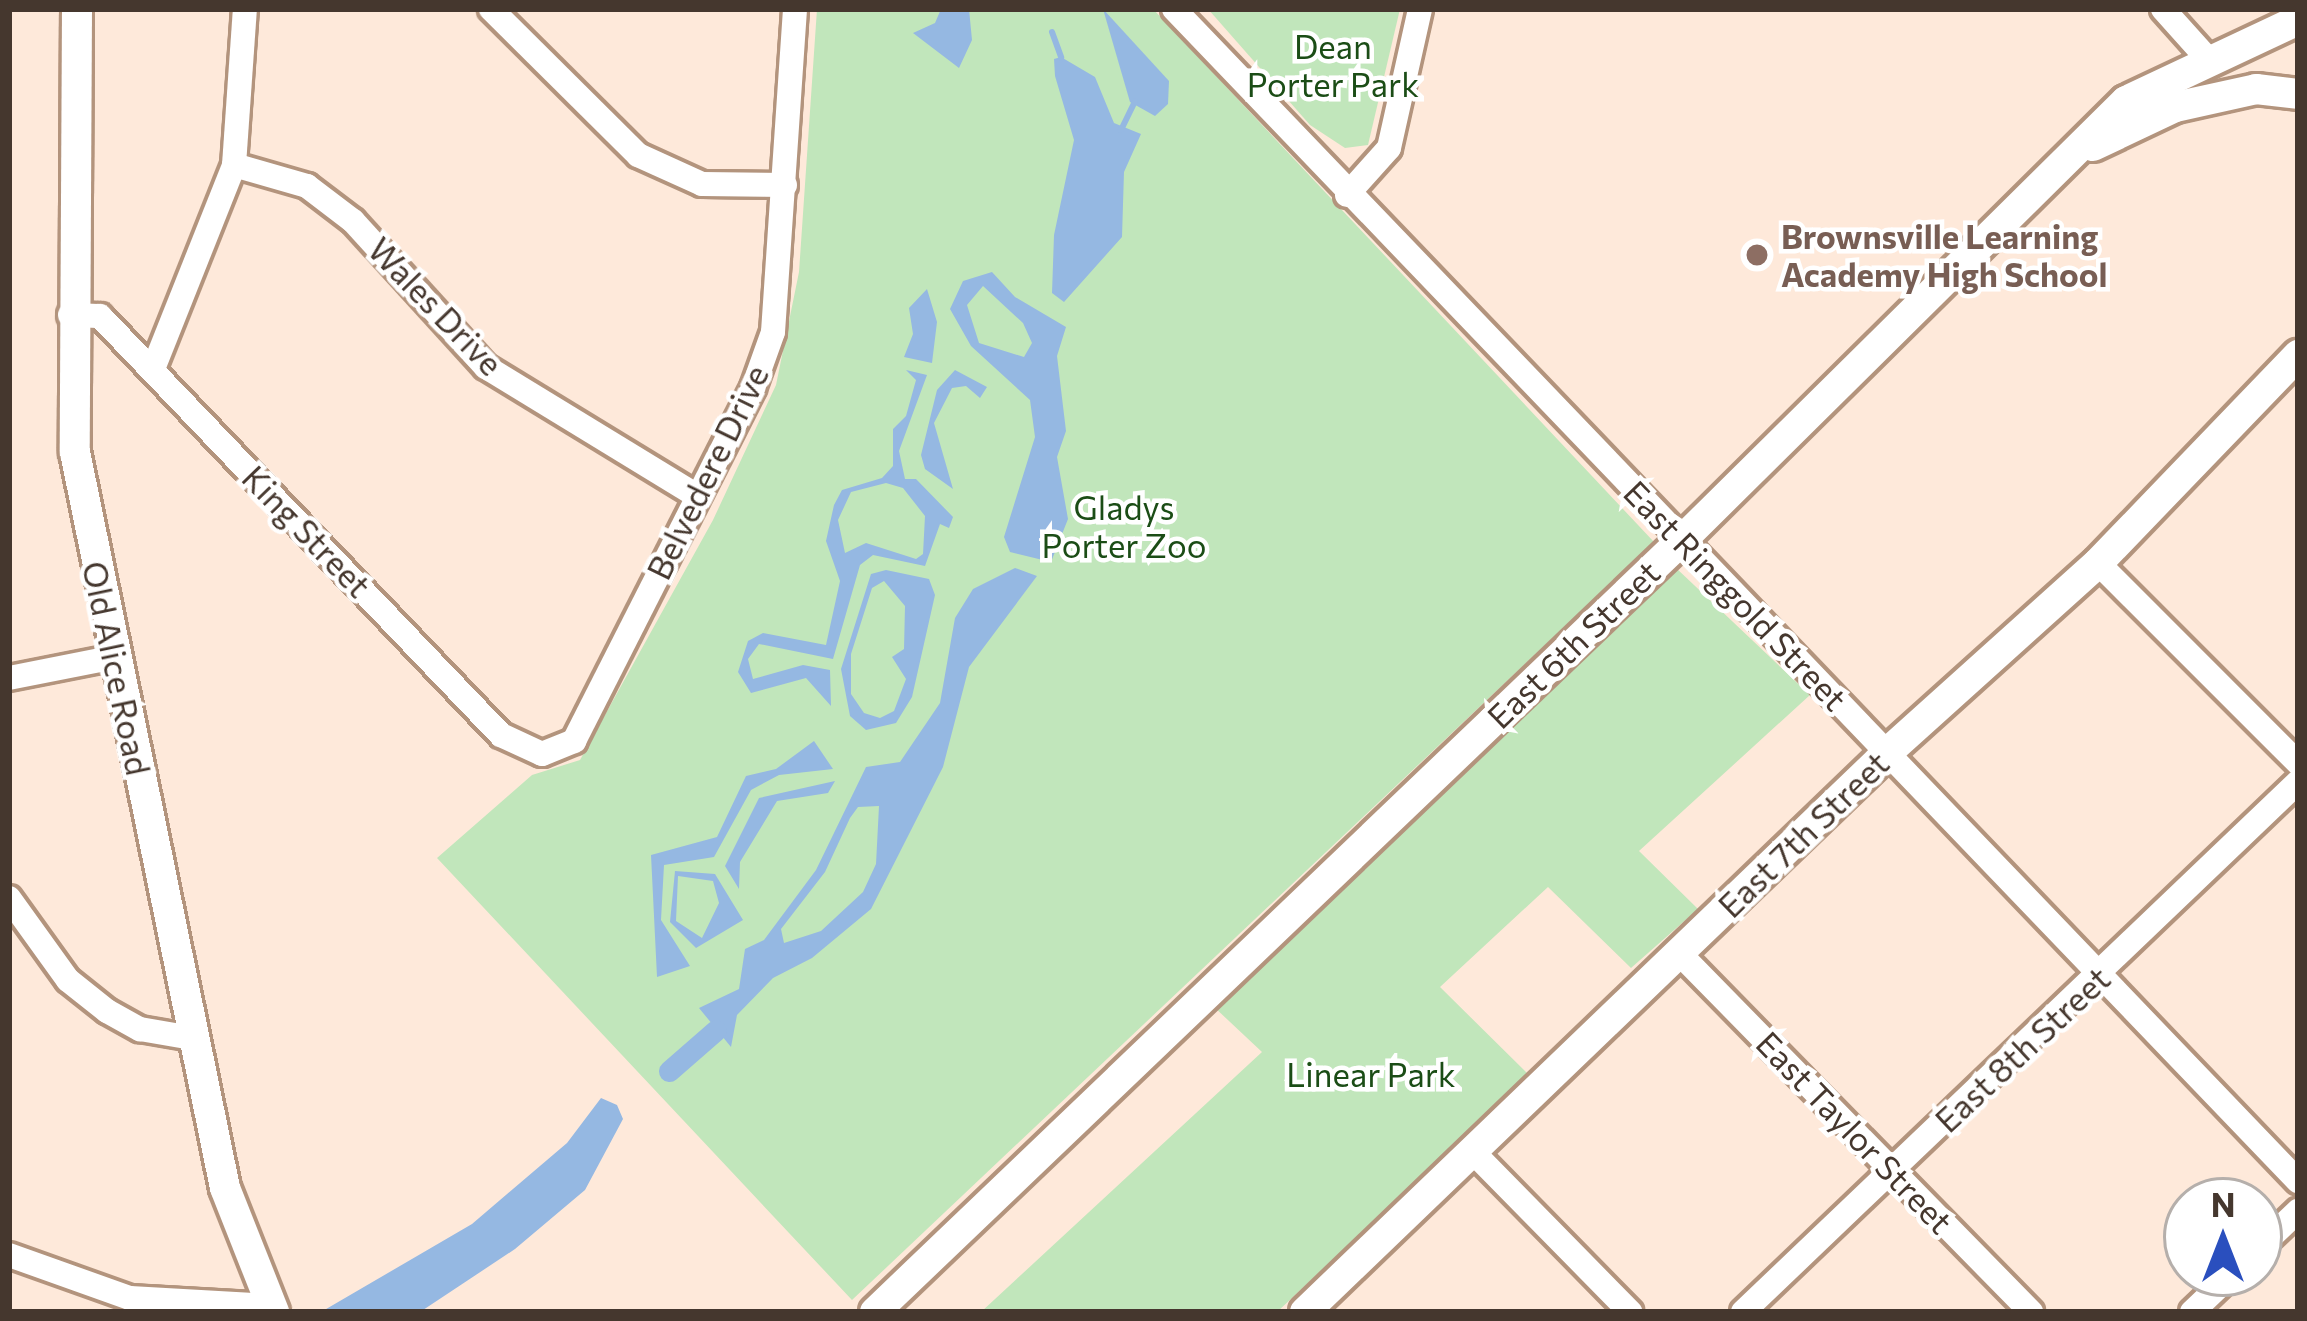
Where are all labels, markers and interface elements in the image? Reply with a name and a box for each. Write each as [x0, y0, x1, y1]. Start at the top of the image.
park label: Dean Porter Park [1247, 26, 1419, 104]
place label: Brownsville Learning Academy High School [1781, 216, 2107, 294]
street label: Wales Drive [361, 229, 511, 383]
marker: Brownsville Learning Academy High School [1744, 242, 1770, 268]
street label: Belvedere Drive [638, 358, 776, 586]
street label: King Street [235, 457, 379, 605]
street label: East Ringgold Street [1616, 472, 1856, 718]
park label: Gladys Porter Zoo [1042, 487, 1206, 565]
street label: East 6th Street [1479, 552, 1667, 736]
street label: Old Alice Road [75, 558, 159, 778]
street label: East 7th Street [1710, 743, 1896, 925]
street label: East 8th Street [1927, 958, 2117, 1140]
street label: East Taylor Street [1749, 1023, 1961, 1241]
park label: Linear Park [1286, 1054, 1456, 1094]
north arrow [2163, 1177, 2283, 1297]
text: N [2211, 1183, 2235, 1224]

